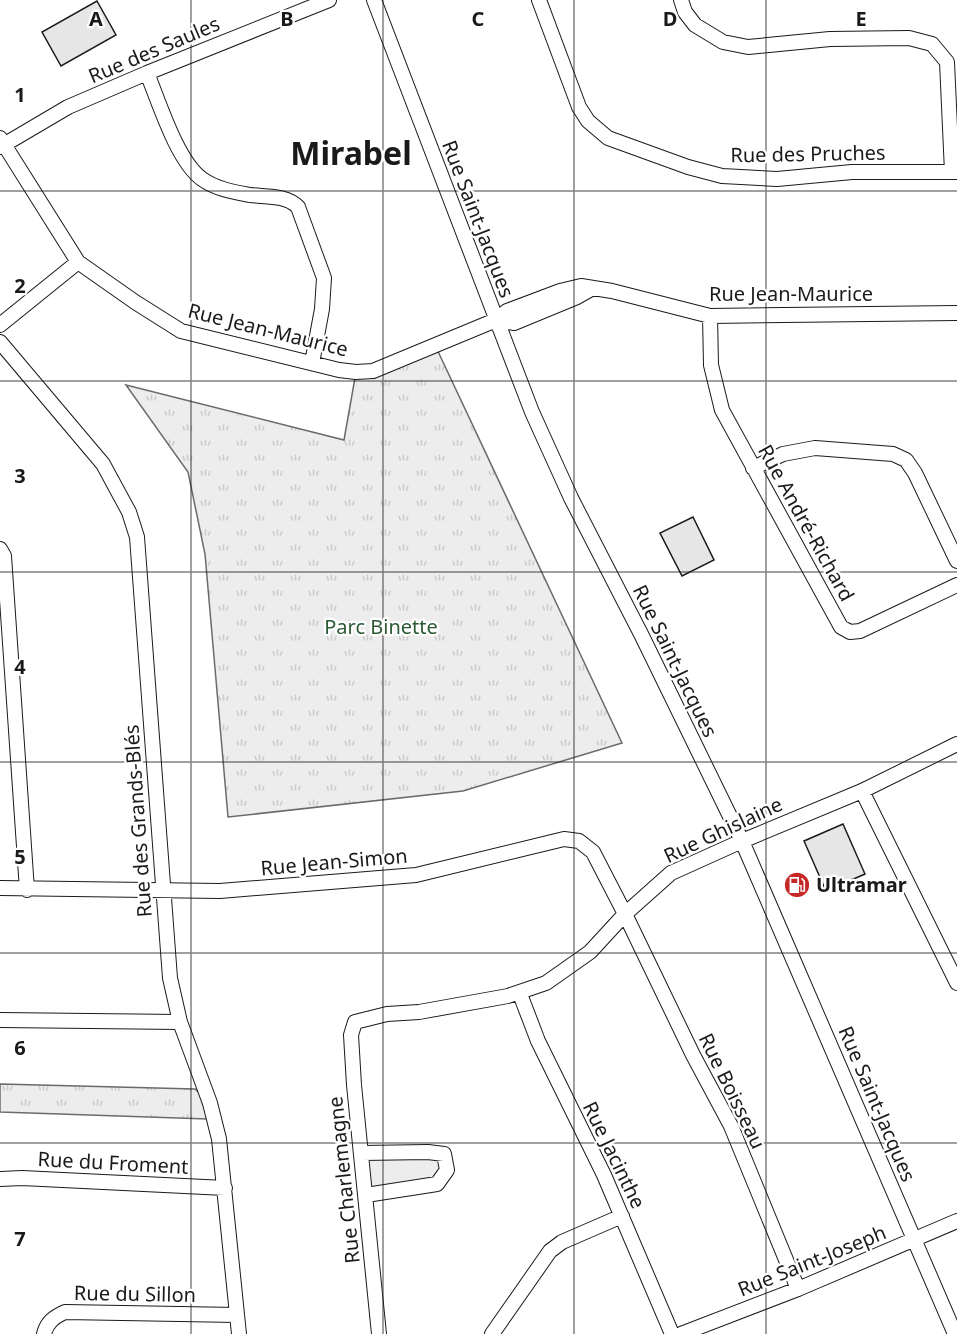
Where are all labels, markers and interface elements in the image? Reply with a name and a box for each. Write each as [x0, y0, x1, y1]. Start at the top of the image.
text: A [89, 5, 103, 32]
text: B [280, 5, 294, 32]
text: C [472, 5, 485, 32]
text: D [663, 5, 677, 32]
text: E [855, 5, 867, 32]
street label: Rue des Saules [84, 10, 224, 89]
text: 1 [14, 81, 26, 108]
district label: Mirabel [290, 131, 412, 174]
street label: Rue Saint-Jacques [436, 136, 521, 301]
street label: Rue des Pruches [730, 139, 886, 168]
text: 2 [14, 272, 26, 299]
street label: Rue Jean-Maurice [709, 280, 873, 307]
street label: Rue Jean-Maurice [185, 297, 351, 362]
street label: Rue André-Richard [752, 440, 861, 606]
text: 3 [14, 462, 26, 489]
street label: Rue Saint-Jacques [627, 580, 724, 742]
park label: Parc Binette [324, 613, 438, 640]
text: 4 [14, 653, 26, 680]
street label: Rue des Grands-Blés [117, 724, 158, 918]
street label: Rue Ghislaine [659, 790, 787, 869]
street label: Rue Jean-Simon [259, 842, 409, 881]
text: 5 [14, 843, 26, 870]
fuel station icon: Ultramar [782, 870, 812, 900]
place label: Ultramar [816, 871, 907, 898]
street label: Rue Saint-Jacques [833, 1022, 922, 1186]
street label: Rue Boisseau [693, 1028, 772, 1153]
text: 6 [14, 1034, 26, 1061]
street label: Rue Charlemagne [321, 1095, 366, 1265]
street label: Rue Jacinthe [577, 1097, 652, 1213]
street label: Rue du Froment [37, 1145, 189, 1180]
street label: Rue Saint-Joseph [734, 1218, 890, 1303]
text: 7 [14, 1225, 26, 1252]
street label: Rue du Sillon [74, 1279, 196, 1308]

